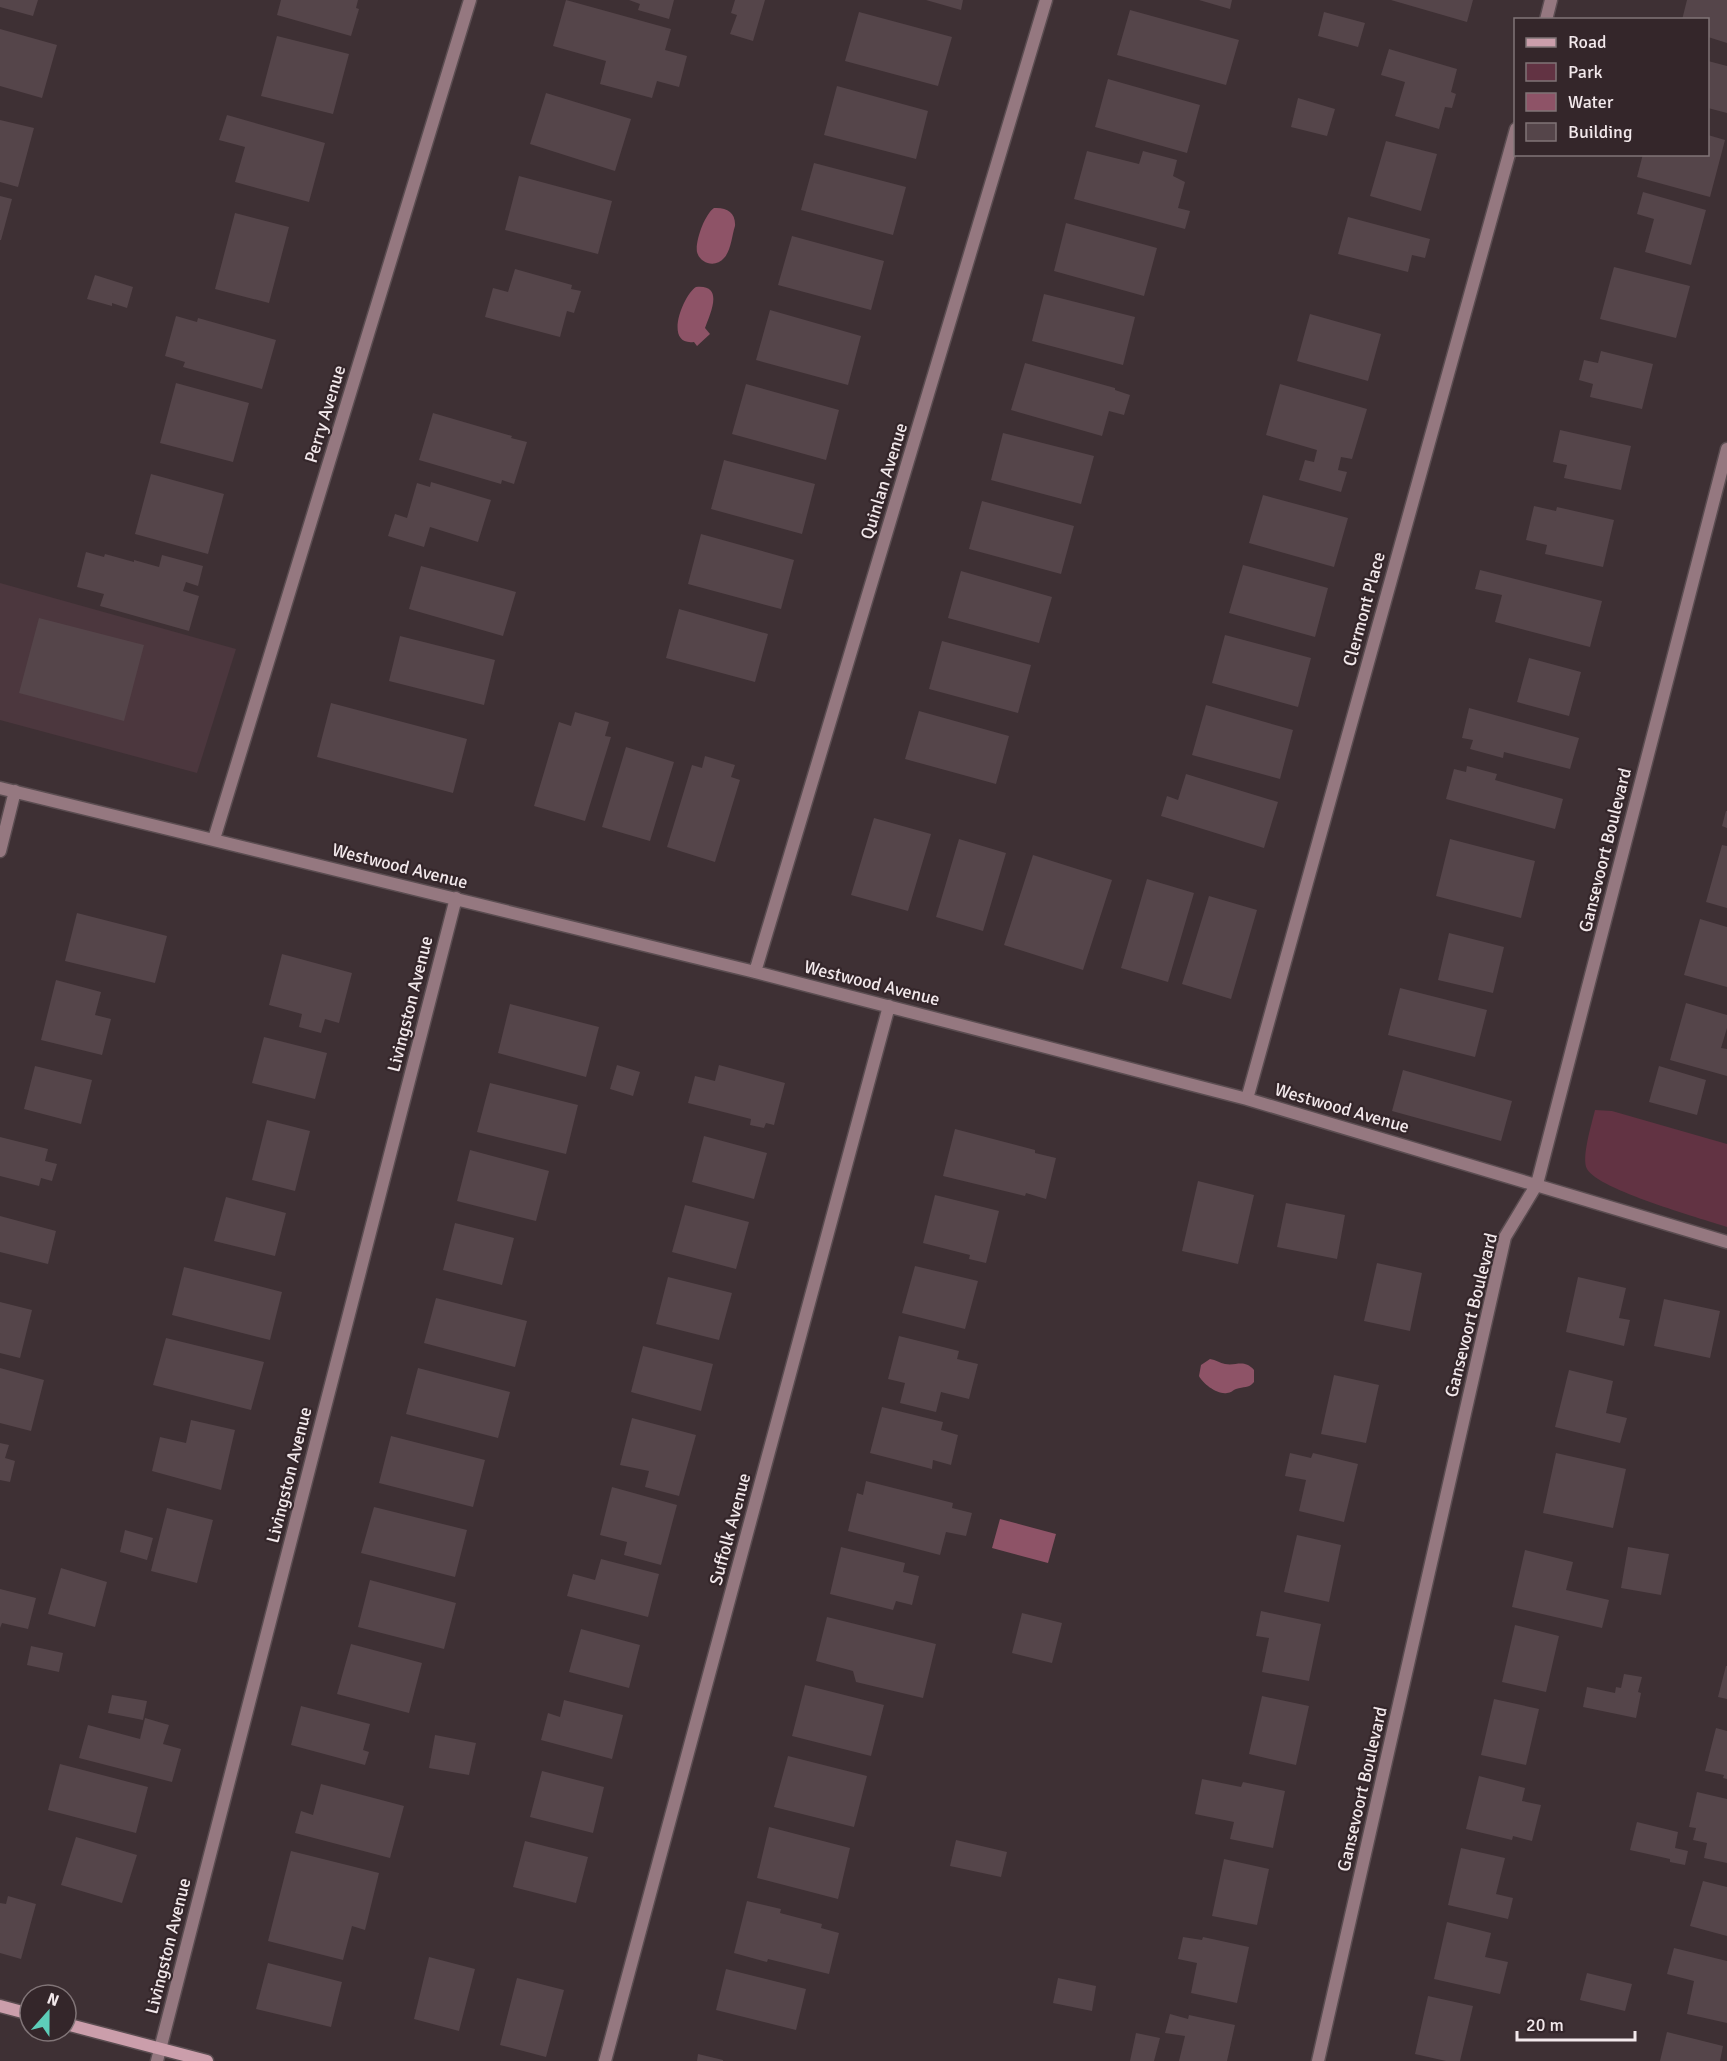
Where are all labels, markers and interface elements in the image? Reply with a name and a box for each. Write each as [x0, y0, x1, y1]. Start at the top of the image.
legend [1514, 18, 1709, 156]
text: Road [1568, 31, 1607, 53]
text: Park [1568, 61, 1603, 83]
text: Water [1568, 91, 1614, 113]
text: Building [1568, 121, 1632, 143]
street label: Perry Avenue [300, 362, 350, 466]
street label: Quinlan Avenue [856, 420, 912, 542]
street label: Clermont Place [1338, 549, 1390, 669]
street label: Gansevoort Boulevard [1574, 766, 1636, 934]
street label: Westwood Avenue [330, 838, 470, 894]
street label: Livingston Avenue [382, 934, 438, 1074]
street label: Westwood Avenue [802, 955, 942, 1011]
street label: Westwood Avenue [1272, 1078, 1412, 1138]
street label: Gansevoort Boulevard [1440, 1231, 1502, 1399]
street label: Livingston Avenue [261, 1405, 317, 1545]
street label: Suffolk Avenue [704, 1471, 756, 1587]
street label: Gansevoort Boulevard [1332, 1704, 1392, 1874]
street label: Livingston Avenue [140, 1876, 196, 2016]
north arrow [18, 1983, 78, 2043]
text: N [44, 1989, 62, 2011]
scale bar [1517, 2004, 1636, 2042]
text: 20 m [1526, 2014, 1564, 2036]

